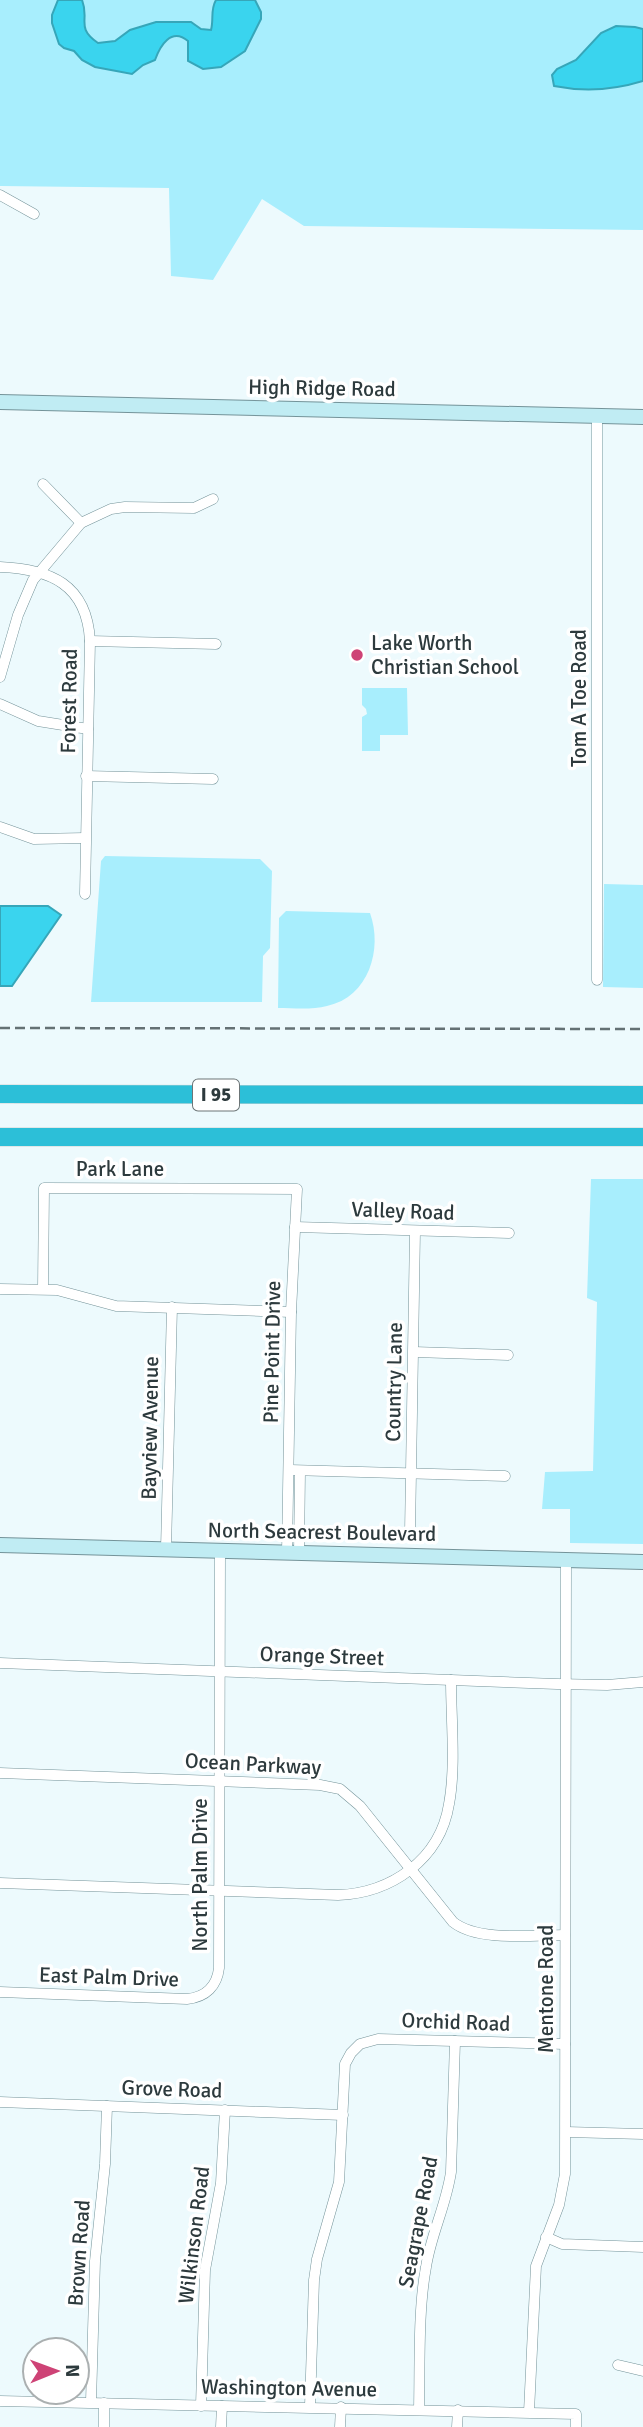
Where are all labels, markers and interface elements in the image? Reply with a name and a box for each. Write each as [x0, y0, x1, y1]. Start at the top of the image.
street label: High Ridge Road [248, 374, 396, 402]
street label: Tom A Toe Road [566, 629, 592, 767]
place label: Lake Worth Christian School [371, 630, 519, 680]
marker: Lake Worth Christian School [349, 647, 365, 663]
street label: Forest Road [55, 648, 83, 754]
road number: I 95 [193, 1079, 239, 1110]
street label: Park Lane [76, 1156, 164, 1182]
street label: Valley Road [351, 1196, 455, 1226]
street label: Pine Point Drive [258, 1281, 286, 1423]
street label: Country Lane [380, 1322, 408, 1442]
street label: Bayview Avenue [136, 1356, 164, 1500]
street label: North Seacrest Boulevard [208, 1517, 436, 1547]
street label: Orange Street [259, 1641, 385, 1671]
street label: Ocean Parkway [184, 1747, 322, 1781]
street label: North Palm Drive [187, 1798, 213, 1952]
street label: Mentone Road [533, 1925, 559, 2053]
street label: East Palm Drive [39, 1962, 179, 1992]
street label: Orchid Road [401, 2007, 511, 2037]
street label: Grove Road [121, 2074, 223, 2104]
street label: Seagrape Road [393, 2154, 443, 2290]
street label: Wilkinson Road [173, 2165, 215, 2305]
street label: Brown Road [62, 2199, 96, 2307]
north arrow [21, 2336, 91, 2406]
text: N [60, 2364, 84, 2378]
street label: Washington Avenue [201, 2373, 377, 2403]

